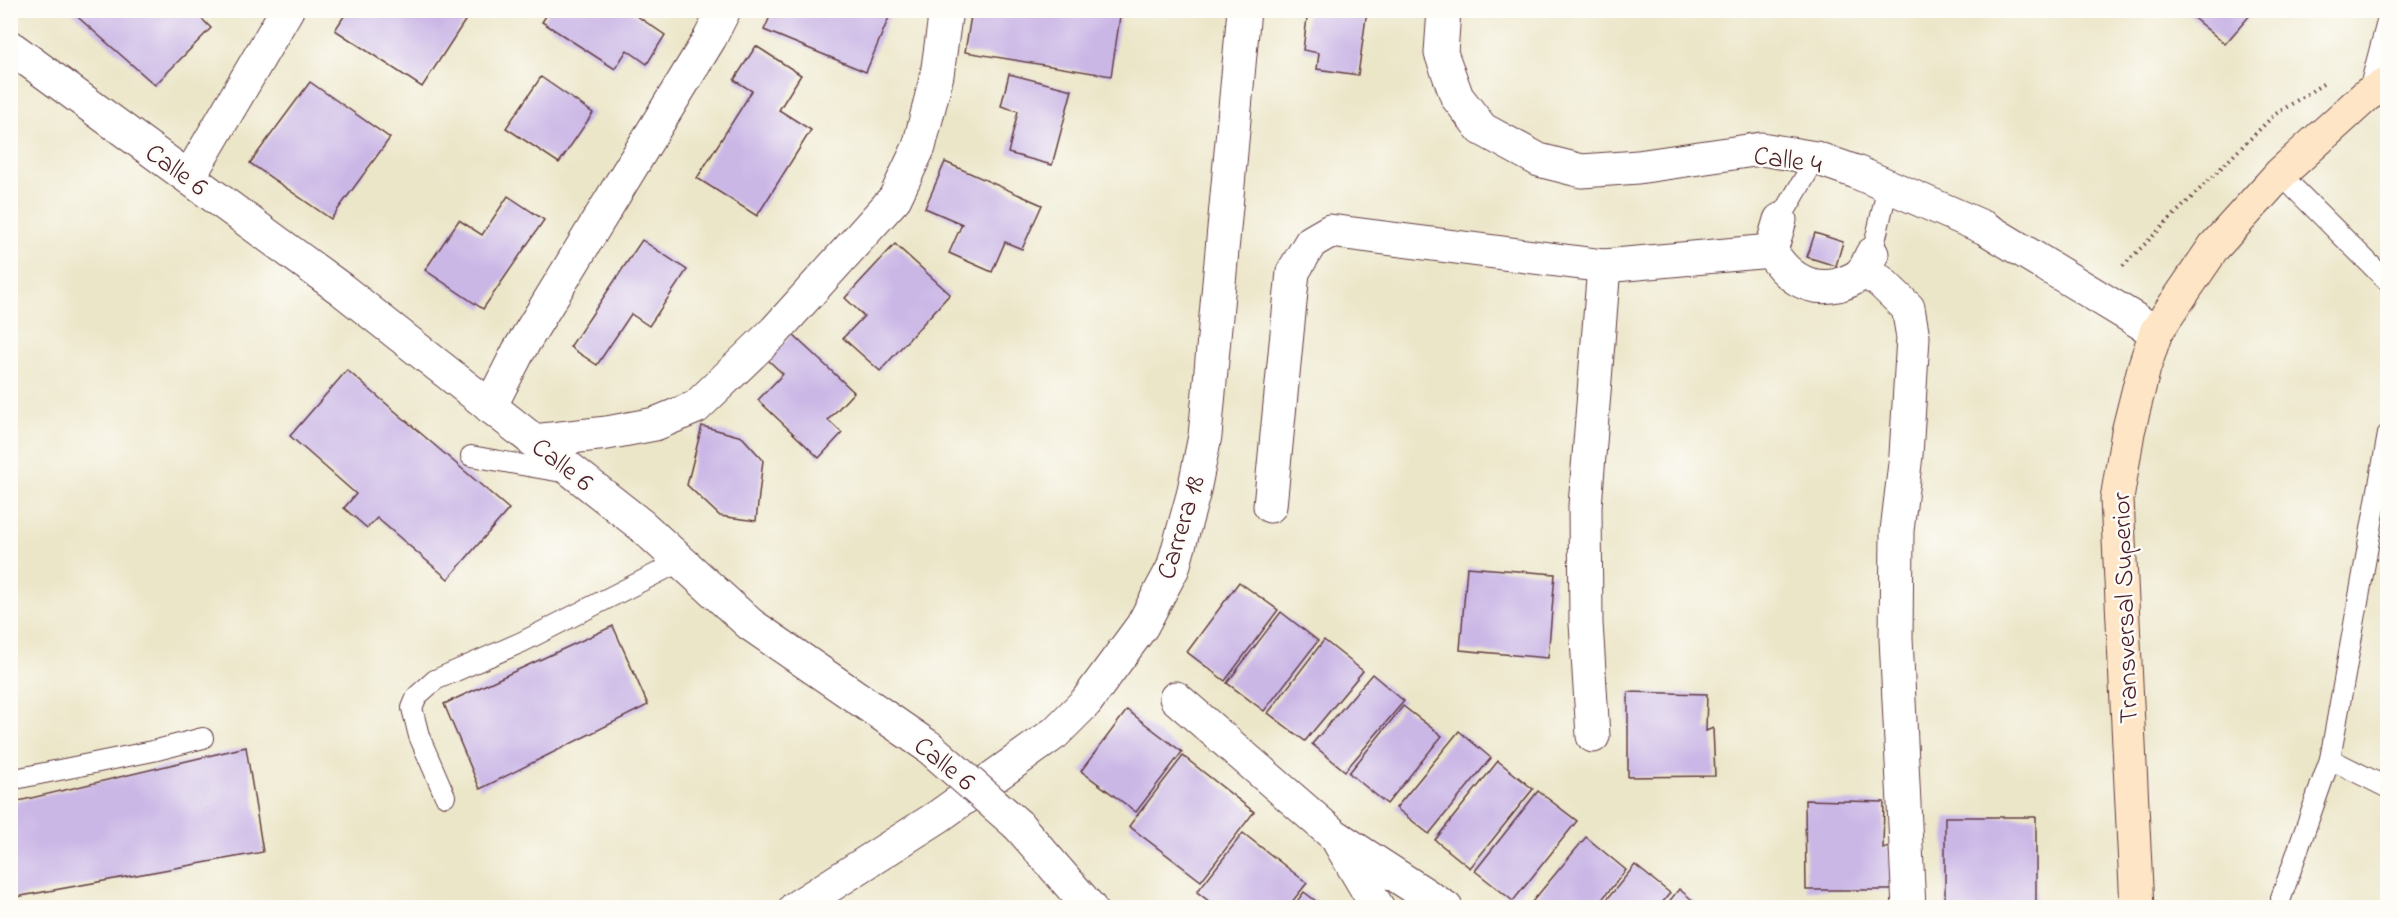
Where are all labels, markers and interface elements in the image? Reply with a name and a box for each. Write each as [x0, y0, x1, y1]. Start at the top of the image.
street label: Calle 6 [136, 135, 215, 207]
street label: Calle 4 [1751, 137, 1824, 186]
street label: Calle 6 [522, 429, 601, 503]
street label: Carrera 18 [1148, 471, 1217, 584]
street label: Transversal Superior [2103, 491, 2150, 724]
street label: Calle 6 [904, 728, 983, 802]

